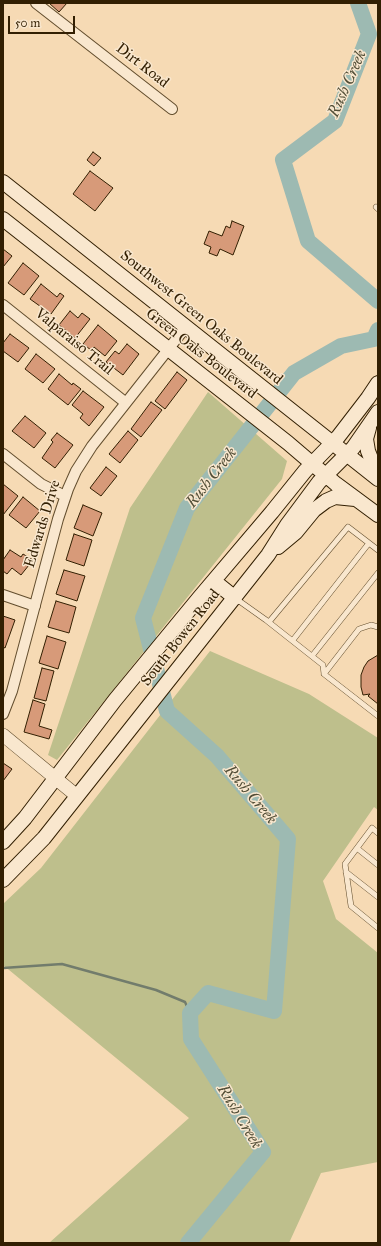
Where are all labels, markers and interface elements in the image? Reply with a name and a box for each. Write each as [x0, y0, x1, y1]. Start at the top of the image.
scale bar [10, 8, 77, 34]
text: 50 m [15, 16, 40, 30]
street label: Dirt Road [112, 40, 172, 92]
water label: Rush Creek [325, 48, 371, 120]
street label: Southwest Green Oaks Boulevard [116, 247, 286, 389]
street label: Valparaiso Trail [31, 305, 117, 379]
street label: Green Oaks Boulevard [142, 305, 260, 403]
water label: Rush Creek [182, 444, 242, 512]
street label: Edwards Drive [21, 478, 65, 570]
street label: South Bowen Road [138, 586, 224, 690]
water label: Rush Creek [220, 762, 280, 828]
water label: Rush Creek [212, 1081, 266, 1153]

